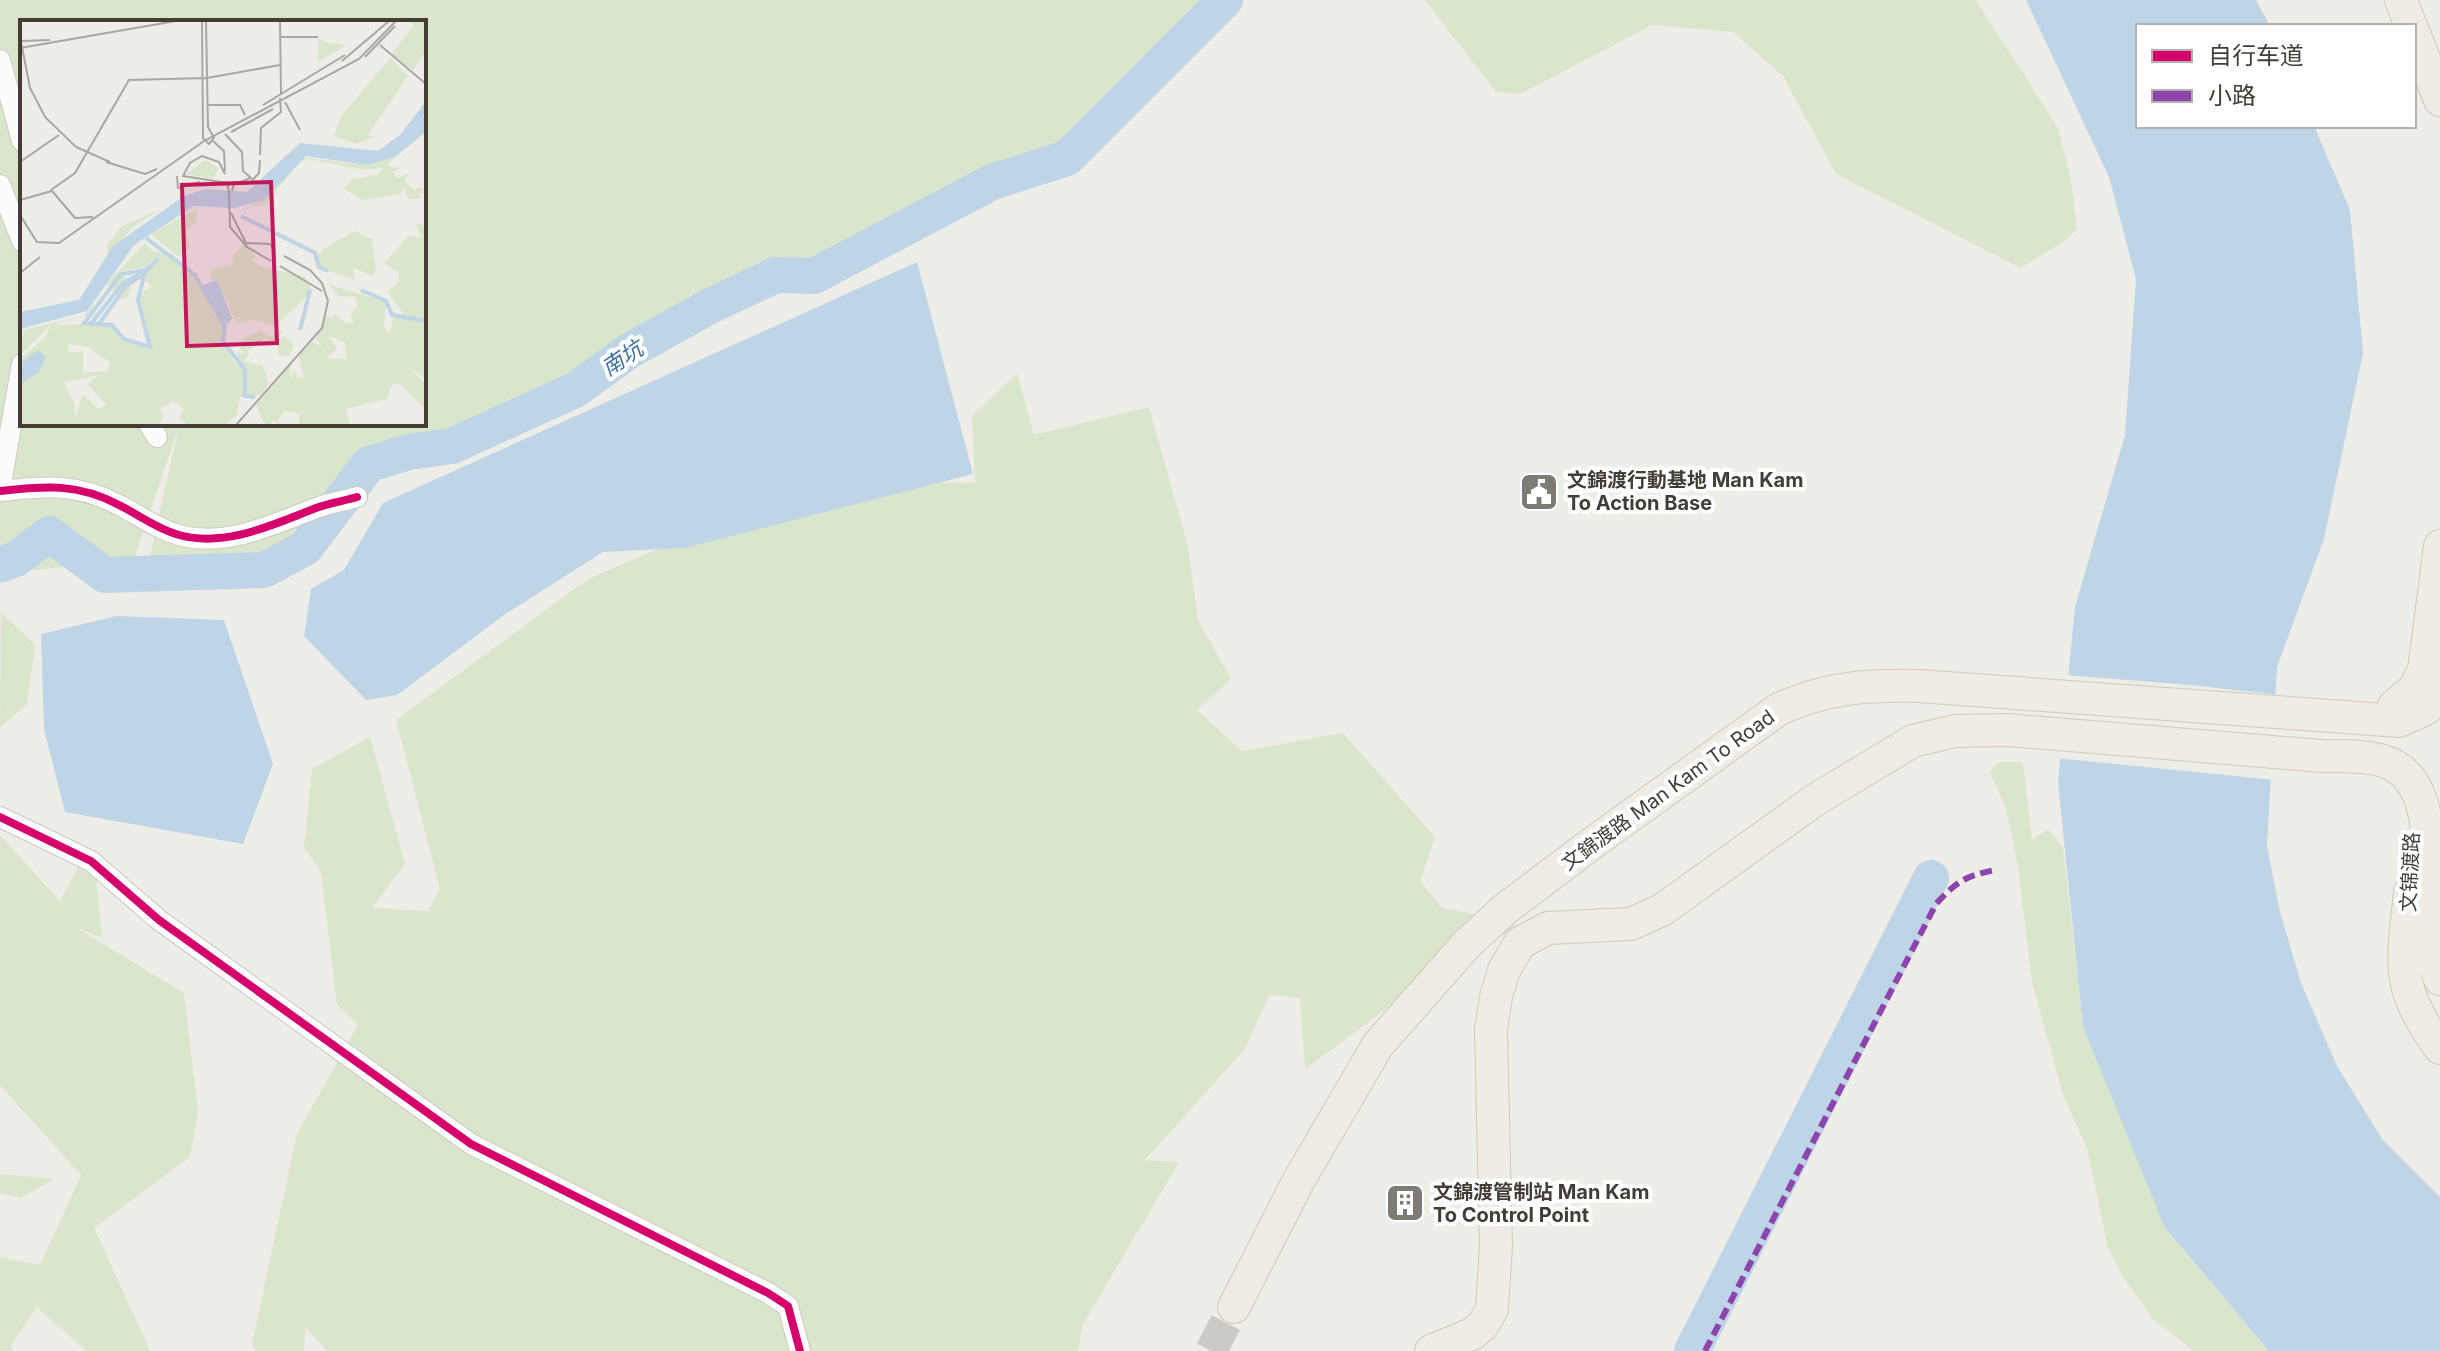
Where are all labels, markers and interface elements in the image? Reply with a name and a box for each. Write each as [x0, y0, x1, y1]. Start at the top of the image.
inset map [20, 20, 426, 426]
legend [2136, 24, 2416, 128]
text: 自行车道 [2208, 41, 2304, 70]
text: 小路 [2208, 81, 2256, 110]
water label: 南坑 [596, 333, 650, 381]
place label: 文錦渡行動基地 Man Kam To Action Base [1567, 468, 1803, 515]
public building icon: 文錦渡行動基地 Man Kam To Action Base [1518, 471, 1560, 513]
street label: 文錦渡路 Man Kam To Road [1557, 705, 1779, 875]
street label: 文锦渡路 [2396, 831, 2424, 913]
place label: 文錦渡管制站 Man Kam To Control Point [1433, 1180, 1649, 1227]
building icon: 文錦渡管制站 Man Kam To Control Point [1384, 1182, 1426, 1224]

